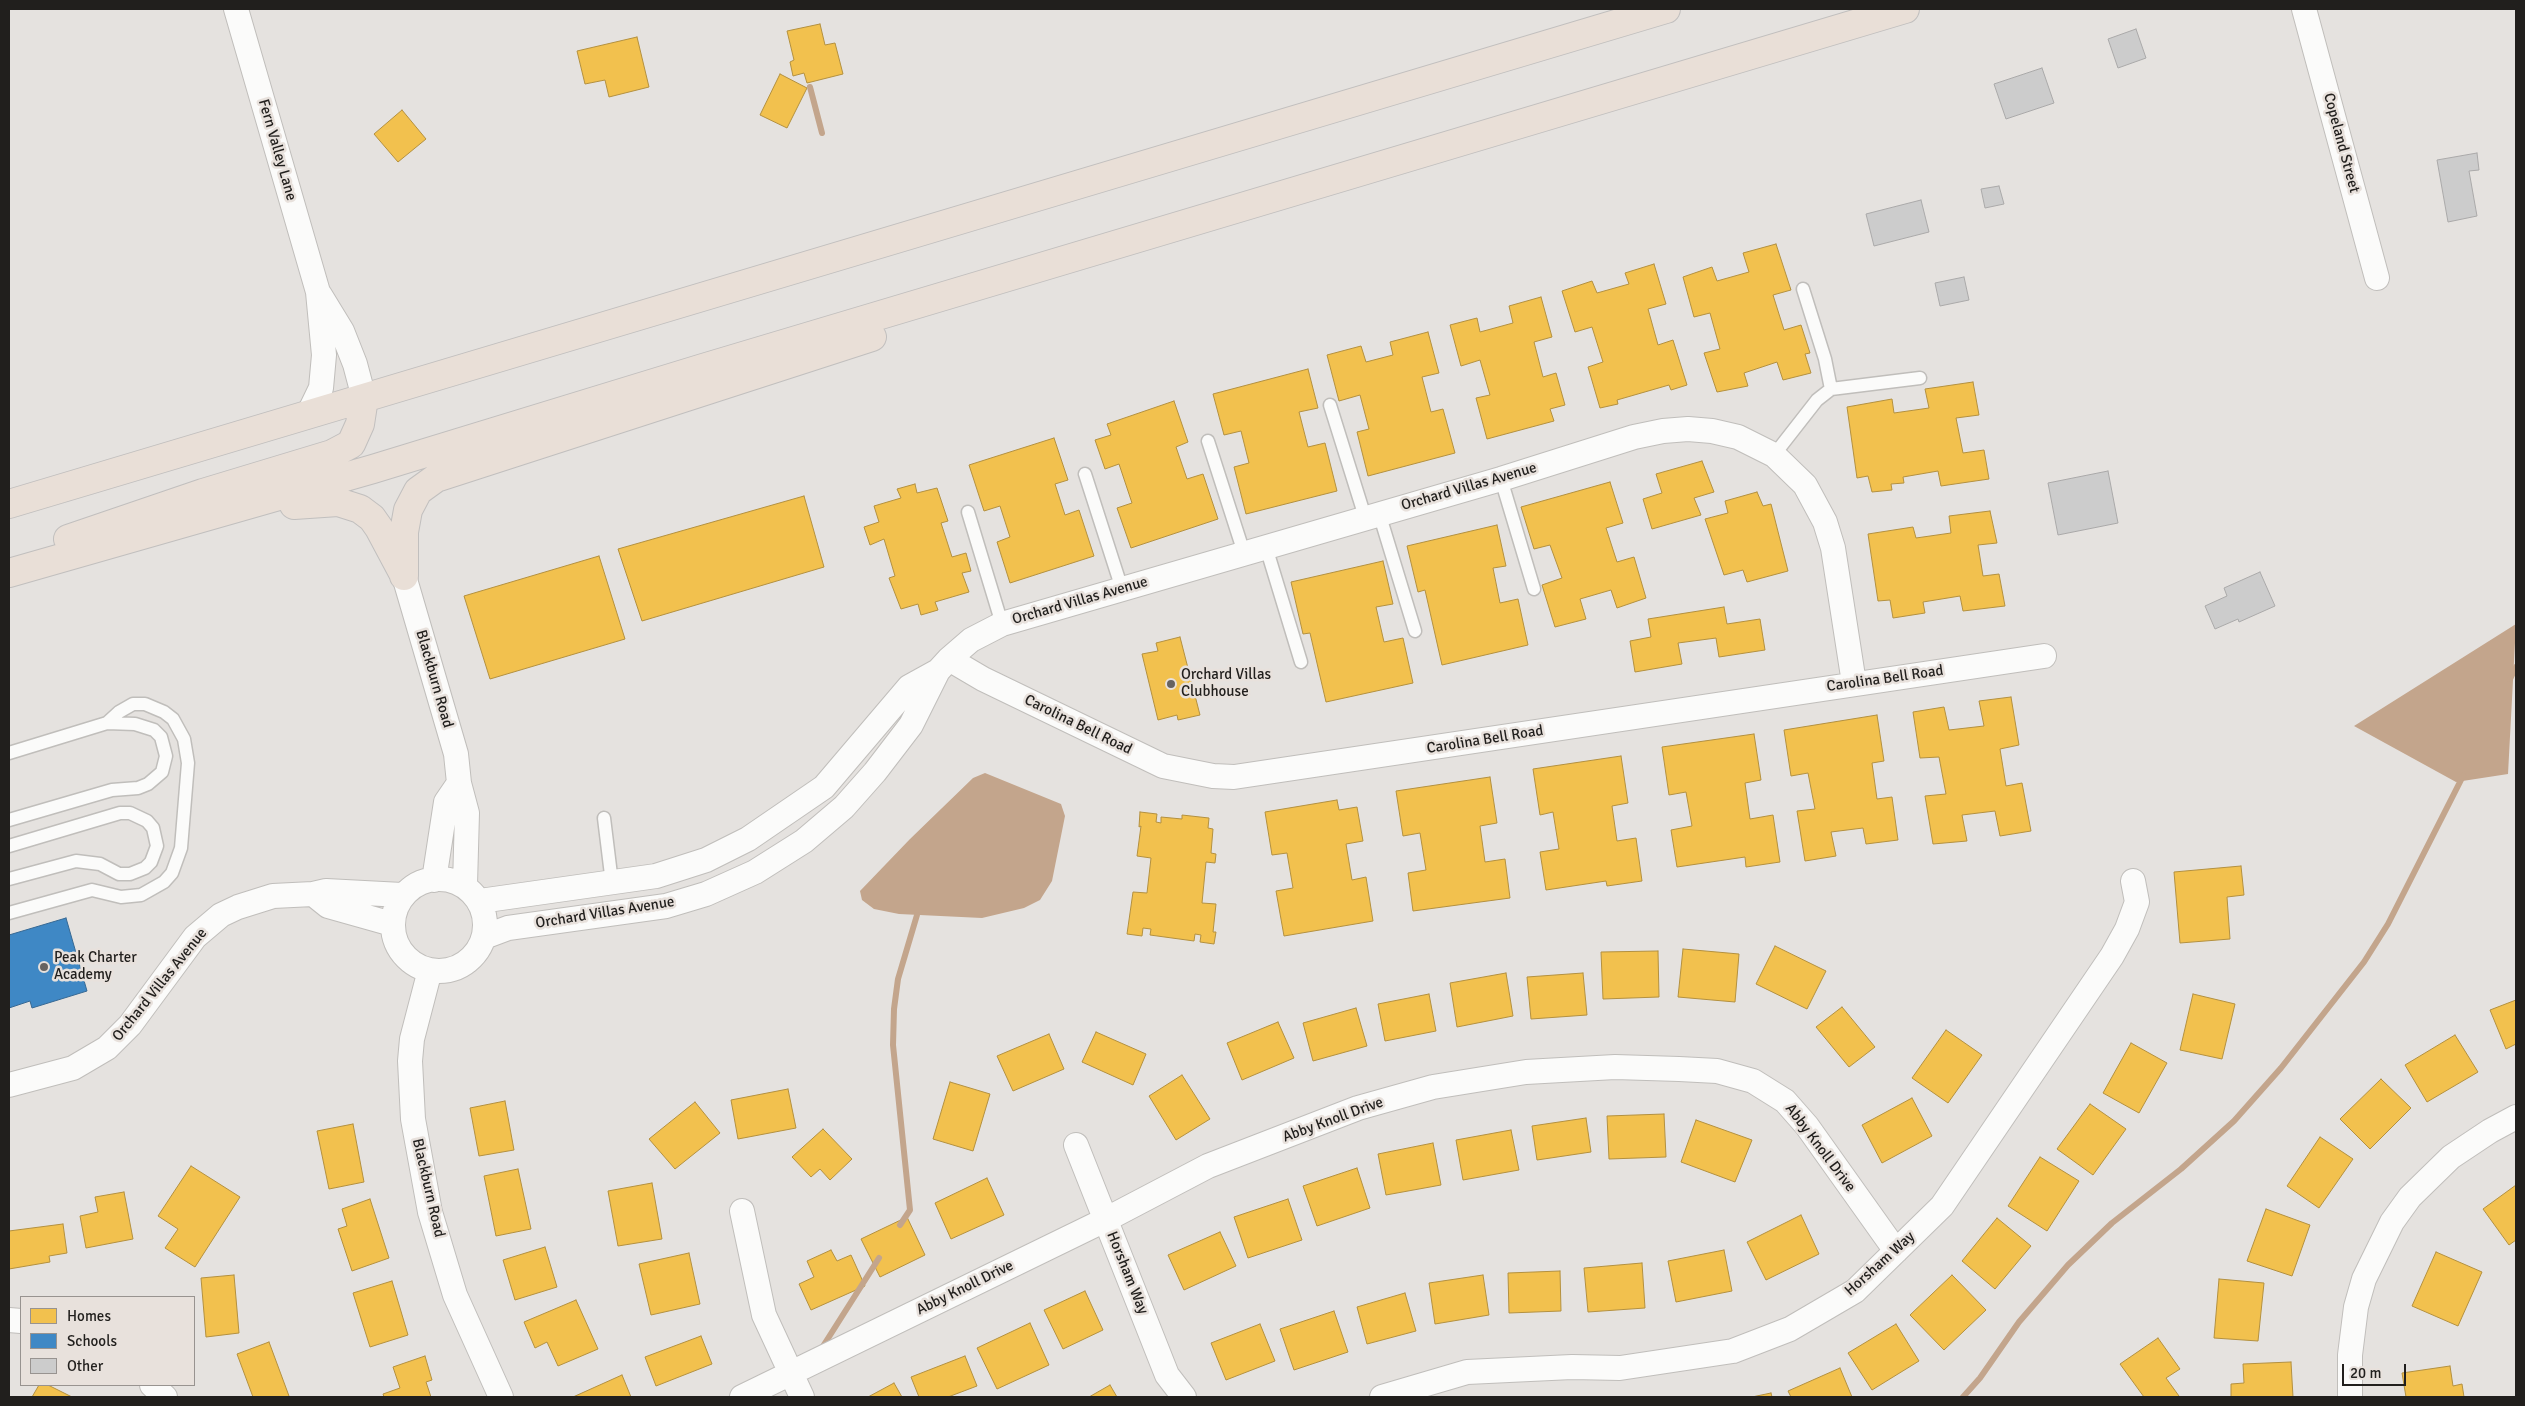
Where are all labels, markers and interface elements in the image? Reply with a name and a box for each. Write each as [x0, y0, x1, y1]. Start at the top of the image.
street label: Copeland Street [2319, 91, 2363, 195]
street label: Fern Valley Lane [254, 97, 300, 203]
street label: Orchard Villas Avenue [1399, 459, 1539, 515]
street label: Orchard Villas Avenue [1010, 573, 1150, 629]
street label: Blackburn Road [411, 628, 457, 730]
street label: Carolina Bell Road [1825, 662, 1945, 696]
place label: Orchard Villas Clubhouse [1181, 666, 1271, 701]
marker: Orchard Villas Clubhouse [1165, 678, 1177, 690]
street label: Carolina Bell Road [1021, 691, 1135, 759]
street label: Carolina Bell Road [1425, 722, 1545, 758]
street label: Orchard Villas Avenue [534, 893, 676, 933]
street label: Orchard Villas Avenue [109, 925, 211, 1045]
place label: Peak Charter Academy [54, 949, 137, 984]
marker: Peak Charter Academy [38, 961, 50, 973]
street label: Abby Knoll Drive [1280, 1093, 1386, 1147]
street label: Abby Knoll Drive [1781, 1100, 1859, 1196]
street label: Blackburn Road [408, 1137, 448, 1239]
street label: Horsham Way [1841, 1228, 1919, 1300]
street label: Horsham Way [1102, 1229, 1152, 1317]
street label: Abby Knoll Drive [914, 1257, 1016, 1319]
legend [20, 1296, 195, 1386]
text: Homes [67, 1307, 111, 1325]
text: Schools [67, 1332, 117, 1350]
scale bar [2345, 1354, 2409, 1386]
text: Other [67, 1357, 103, 1375]
text: 20 m [2350, 1364, 2381, 1382]

